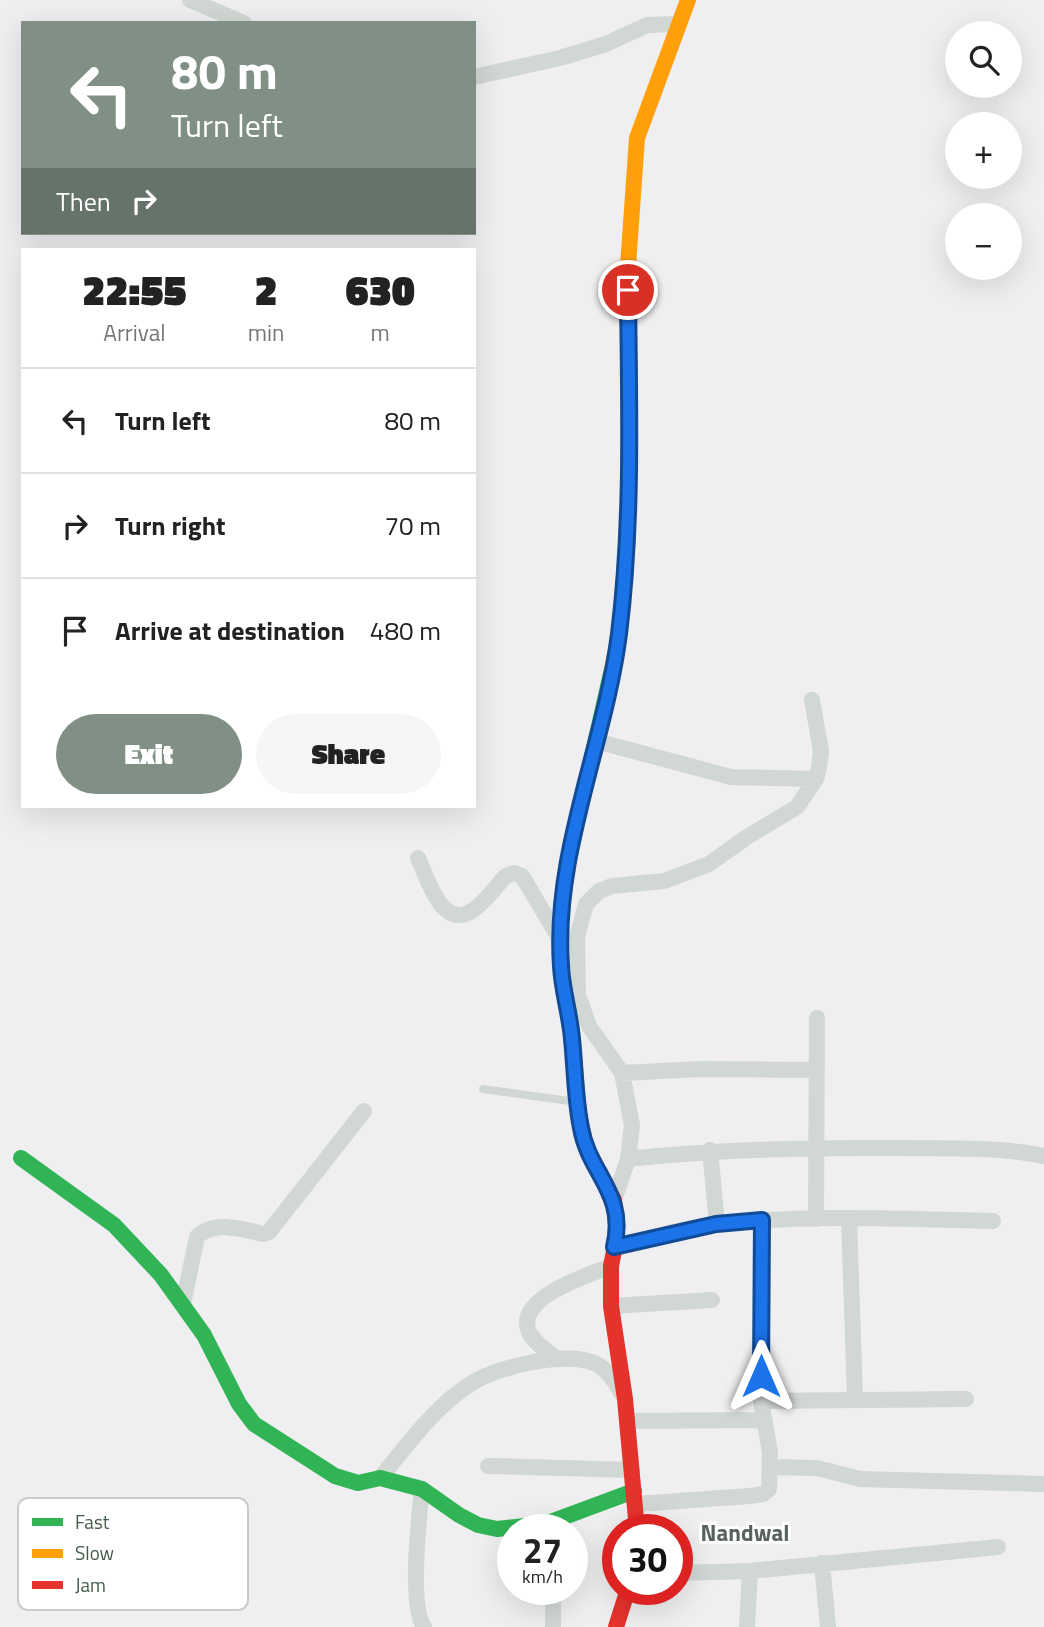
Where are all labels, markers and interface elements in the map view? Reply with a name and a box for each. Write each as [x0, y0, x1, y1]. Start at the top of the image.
map controls [945, 21, 1022, 280]
button: search [945, 21, 1022, 98]
text: 80 m [171, 33, 278, 108]
icon: left [56, 49, 147, 140]
text: Turn left [171, 101, 283, 149]
button: + [945, 112, 1022, 189]
text: Then [56, 182, 111, 221]
icon: right [125, 182, 163, 220]
button: − [945, 203, 1022, 280]
text: 22:55 [82, 257, 187, 321]
text: 2 [255, 257, 278, 321]
text: 630 [346, 257, 415, 321]
pin [598, 260, 658, 320]
icon: arrive [609, 271, 647, 309]
text: Arrival [103, 315, 166, 350]
text: min [248, 315, 284, 350]
text: m [371, 315, 390, 350]
text: Turn left [115, 401, 210, 440]
text: 80 m [384, 401, 441, 440]
icon: left [56, 402, 94, 440]
text: Turn right [115, 506, 226, 545]
text: 70 m [384, 506, 441, 545]
icon: right [56, 507, 94, 545]
text: Arrive at destination [115, 611, 345, 650]
text: 480 m [370, 611, 441, 650]
icon: arrive [56, 612, 94, 650]
button: Exit [56, 714, 242, 794]
button: Share [256, 714, 441, 794]
position arrow [724, 1339, 798, 1413]
legend [18, 1498, 248, 1610]
text: Fast [75, 1507, 110, 1536]
speed limit sign: 30 [602, 1514, 693, 1605]
district label: Nandwal [701, 1515, 789, 1550]
text: 27 [523, 1523, 562, 1577]
text: Slow [75, 1538, 114, 1567]
text: km/h [522, 1563, 563, 1590]
text: Jam [75, 1570, 106, 1599]

